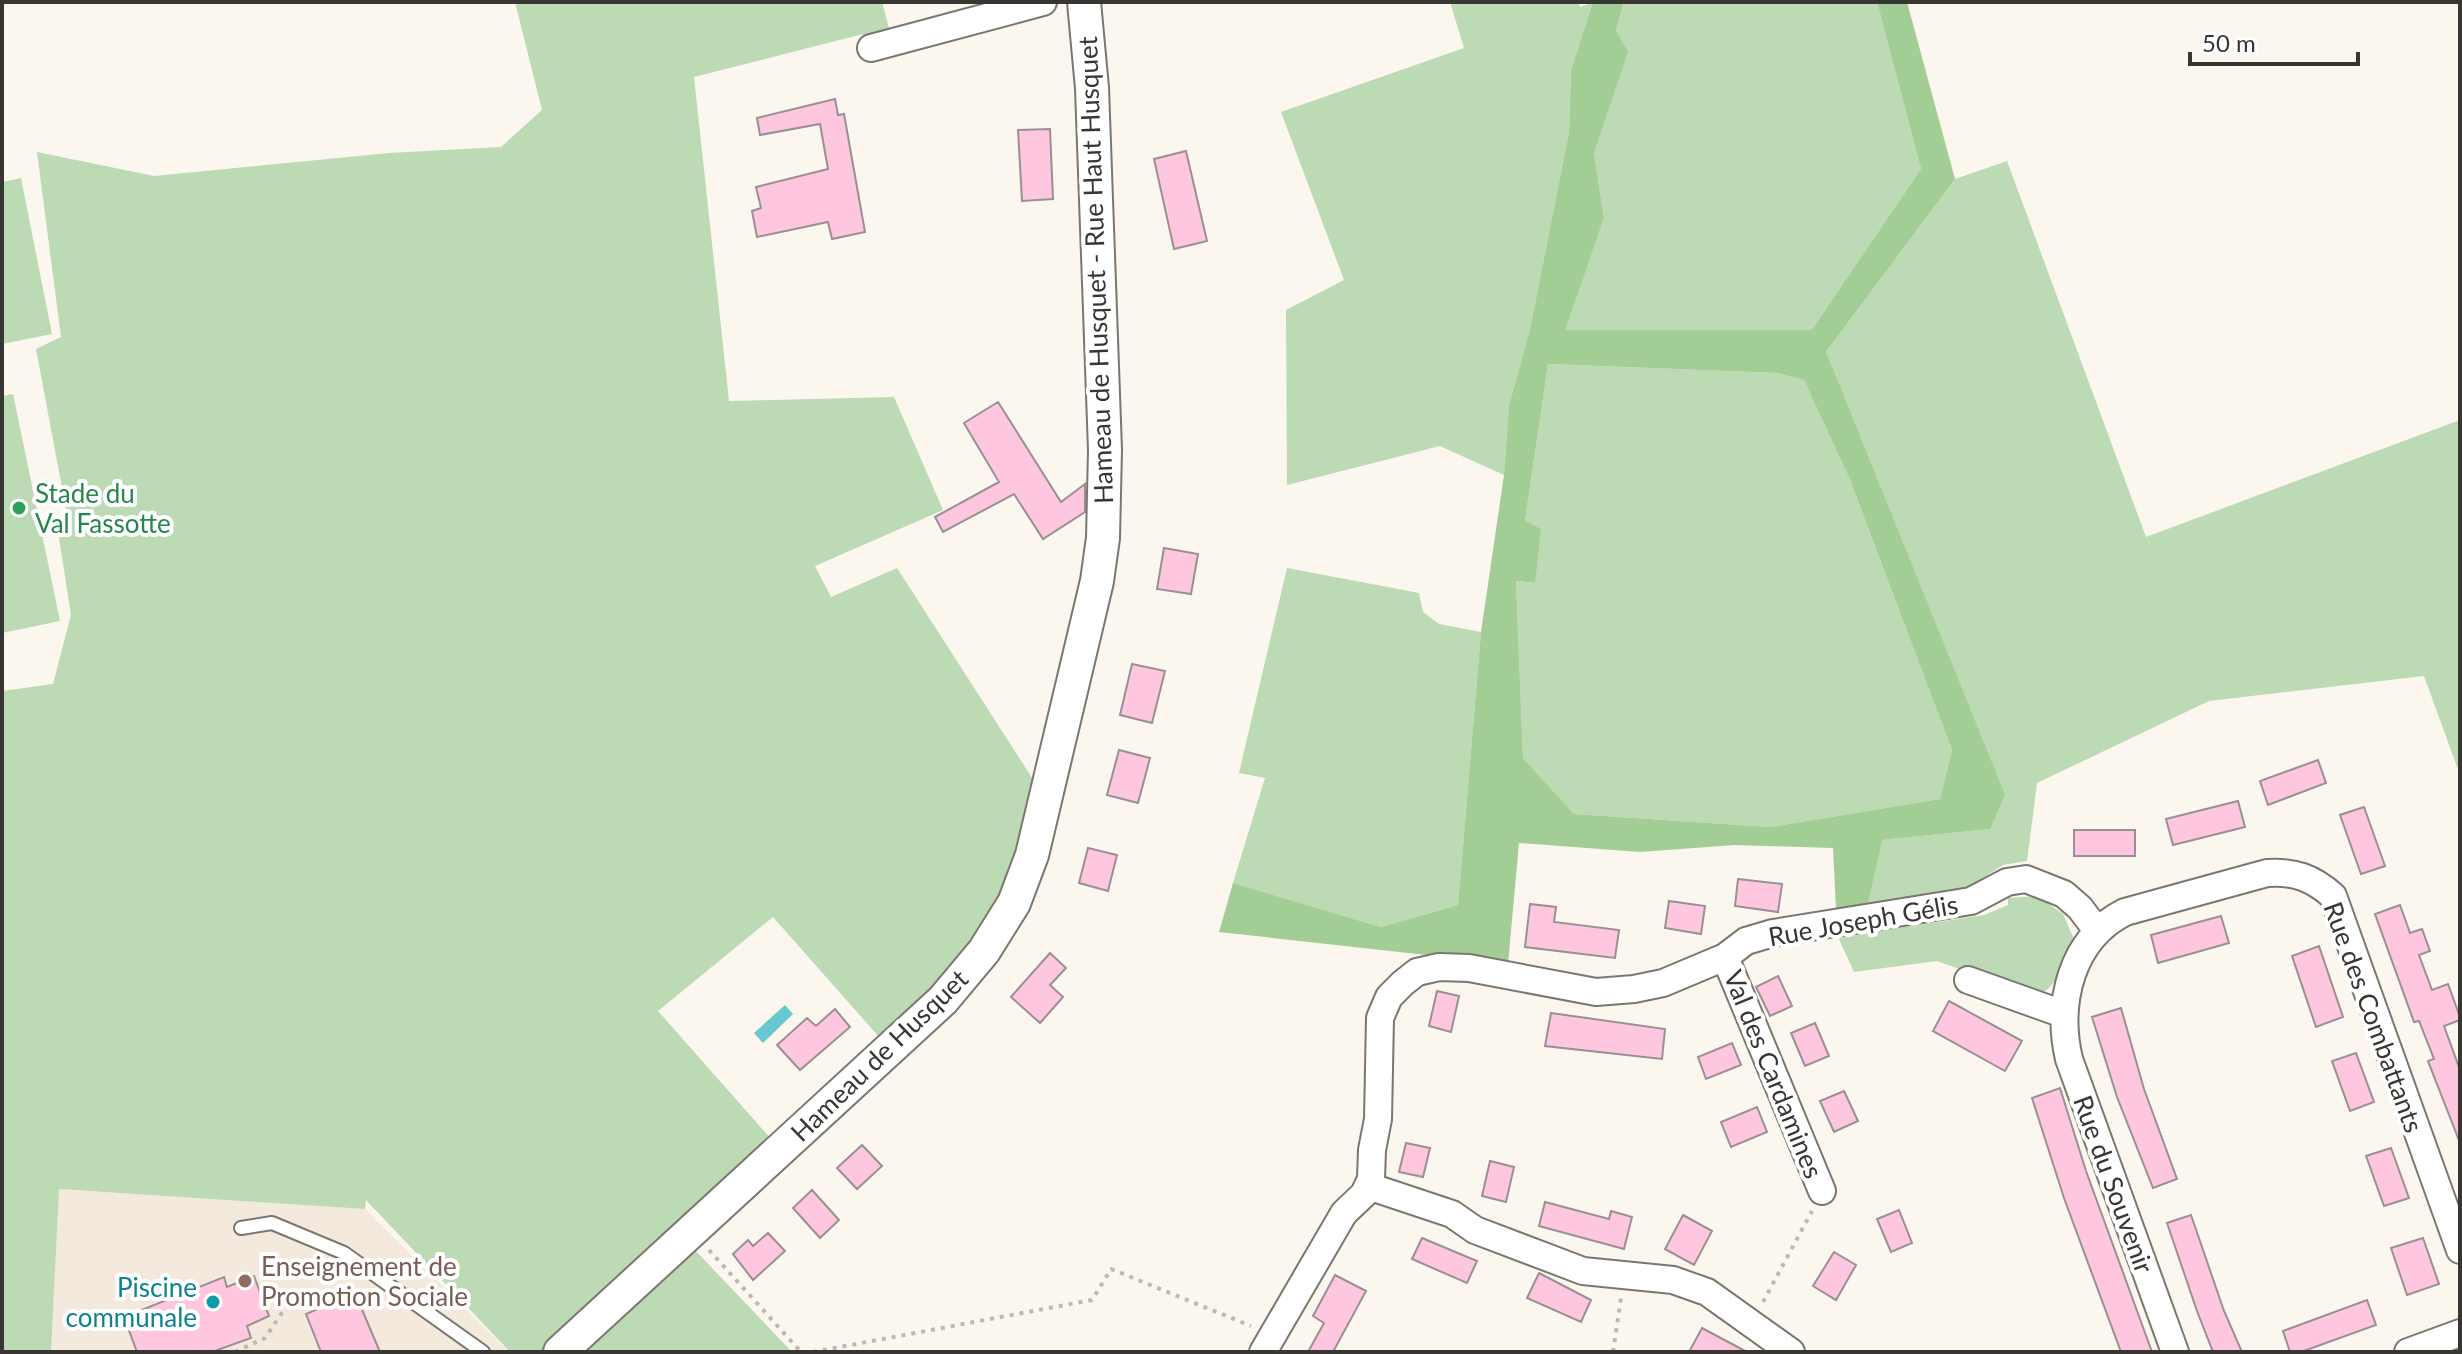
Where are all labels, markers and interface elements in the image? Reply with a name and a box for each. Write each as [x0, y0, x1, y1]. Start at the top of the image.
scale bar [2190, 16, 2358, 66]
text: 50 m [2202, 28, 2256, 57]
street label: Hameau de Husquet - Rue Haut Husquet [1071, 35, 1119, 504]
place label: Stade du Val Fassotte [35, 477, 171, 539]
marker: Stade du Val Fassotte [10, 499, 28, 517]
street label: Rue Joseph Gélis [1766, 888, 1960, 952]
street label: Rue des Combattants [2317, 897, 2431, 1137]
street label: Hameau de Husquet [784, 962, 975, 1148]
street label: Val des Cardamines [1718, 965, 1830, 1183]
street label: Rue du Souvenir [2067, 1091, 2161, 1278]
place label: Enseignement de Promotion Sociale [261, 1250, 468, 1312]
place label: Piscine communale [66, 1271, 197, 1333]
marker: Enseignement de Promotion Sociale [236, 1272, 254, 1290]
marker: Piscine communale [204, 1293, 222, 1311]

